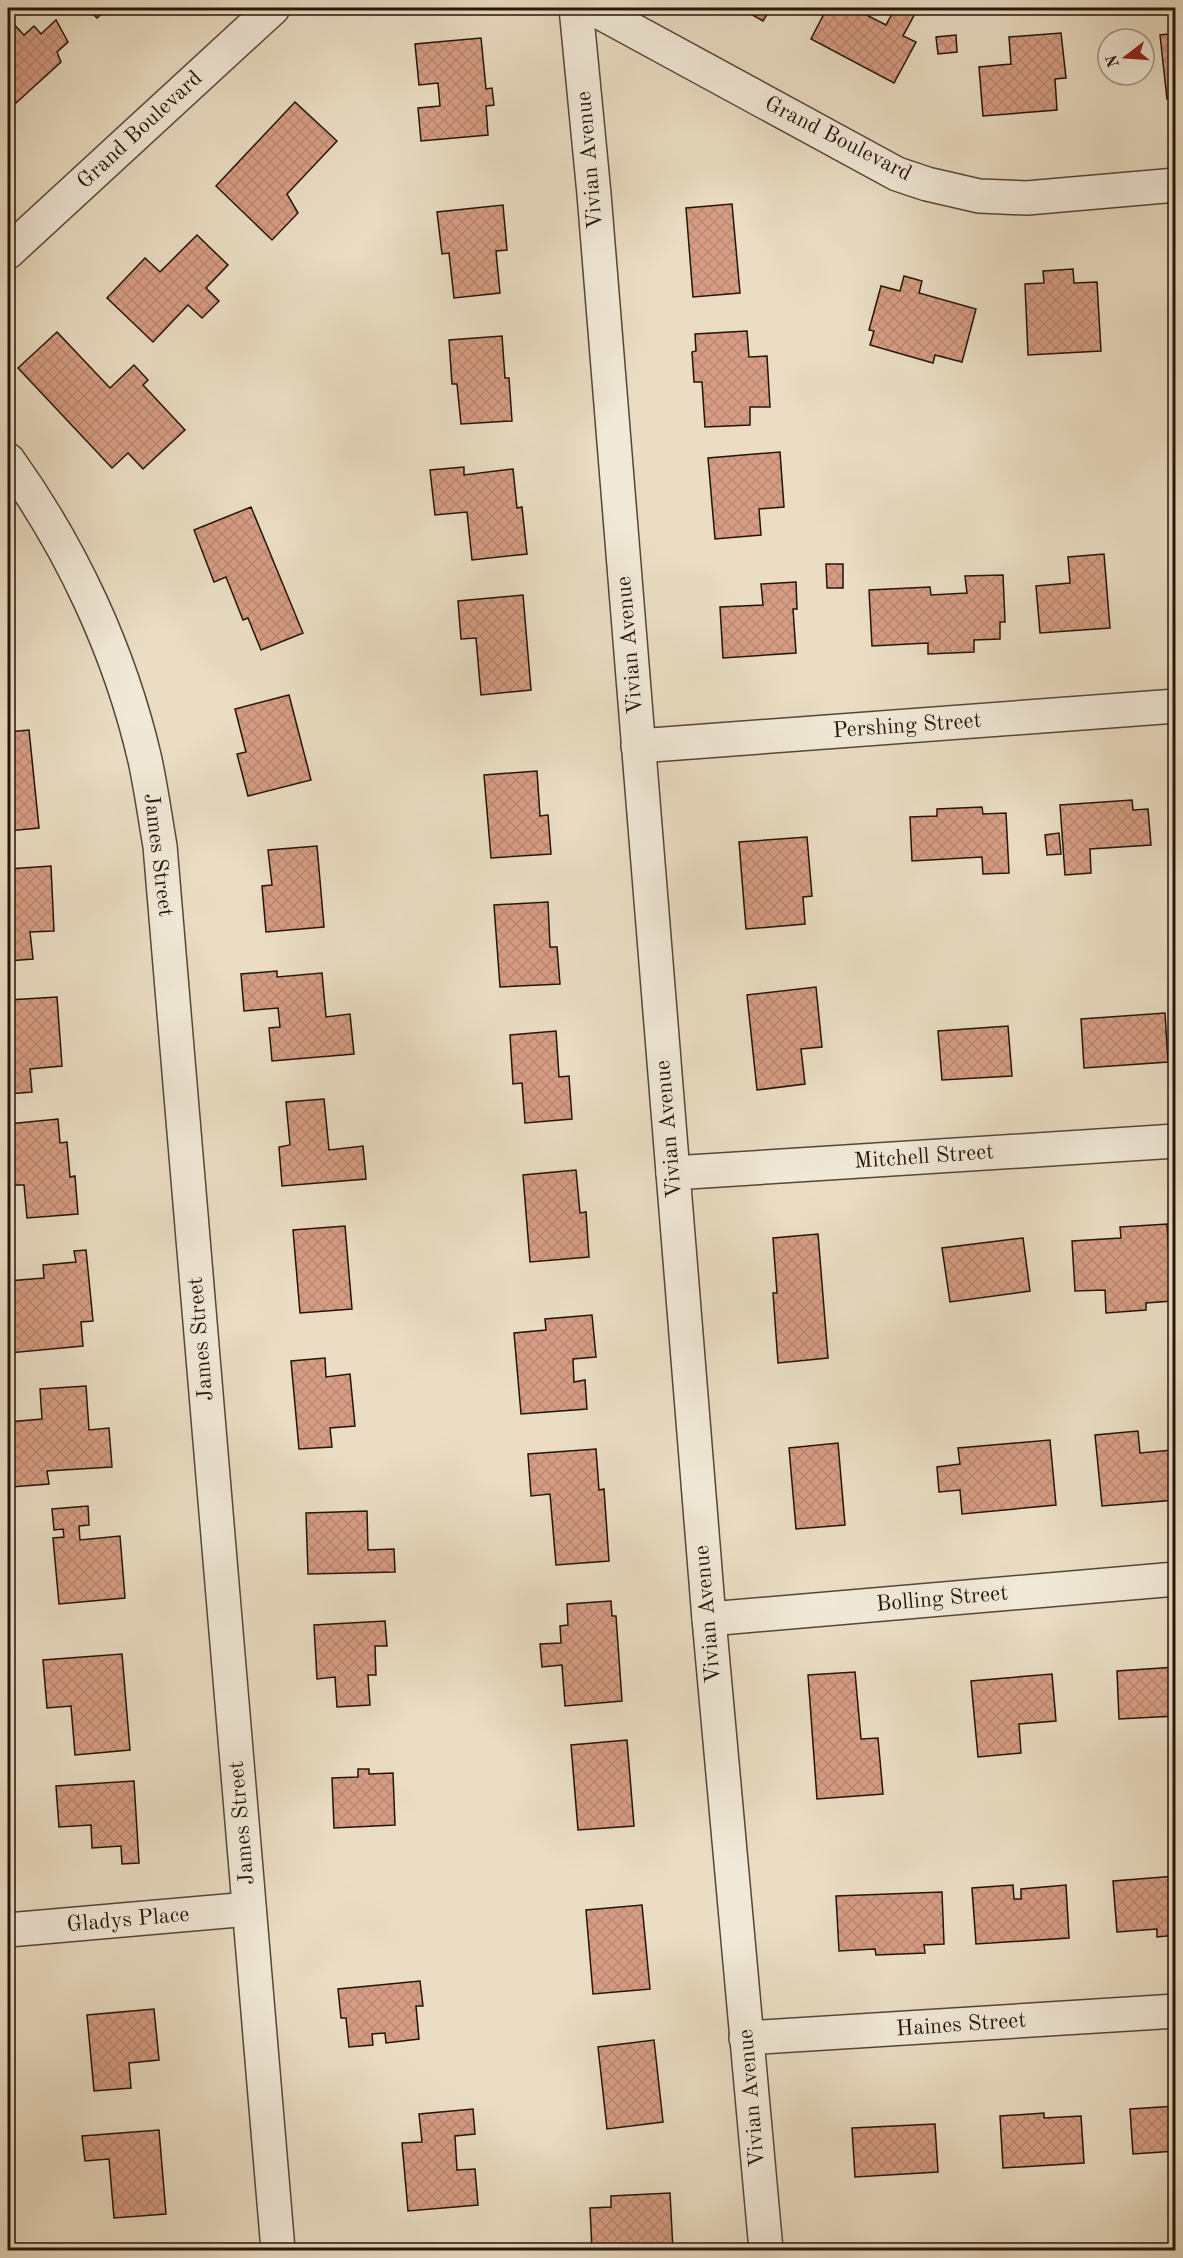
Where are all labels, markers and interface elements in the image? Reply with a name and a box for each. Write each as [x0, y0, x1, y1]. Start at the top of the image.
north arrow [1096, 27, 1156, 87]
text: N [1104, 52, 1123, 69]
street label: Grand Boulevard [73, 67, 207, 193]
street label: Vivian Avenue [573, 90, 607, 230]
street label: Grand Boulevard [761, 93, 915, 185]
street label: Vivian Avenue [613, 575, 647, 715]
street label: Pershing Street [832, 710, 982, 742]
street label: James Street [140, 792, 176, 918]
street label: Vivian Avenue [652, 1059, 686, 1199]
street label: Mitchell Street [853, 1141, 995, 1173]
street label: James Street [185, 1276, 217, 1402]
street label: Vivian Avenue [691, 1544, 725, 1684]
street label: Bolling Street [875, 1582, 1009, 1616]
street label: James Street [226, 1760, 258, 1886]
street label: Gladys Place [66, 1904, 190, 1936]
street label: Haines Street [895, 2009, 1027, 2041]
street label: Vivian Avenue [735, 2028, 769, 2168]

